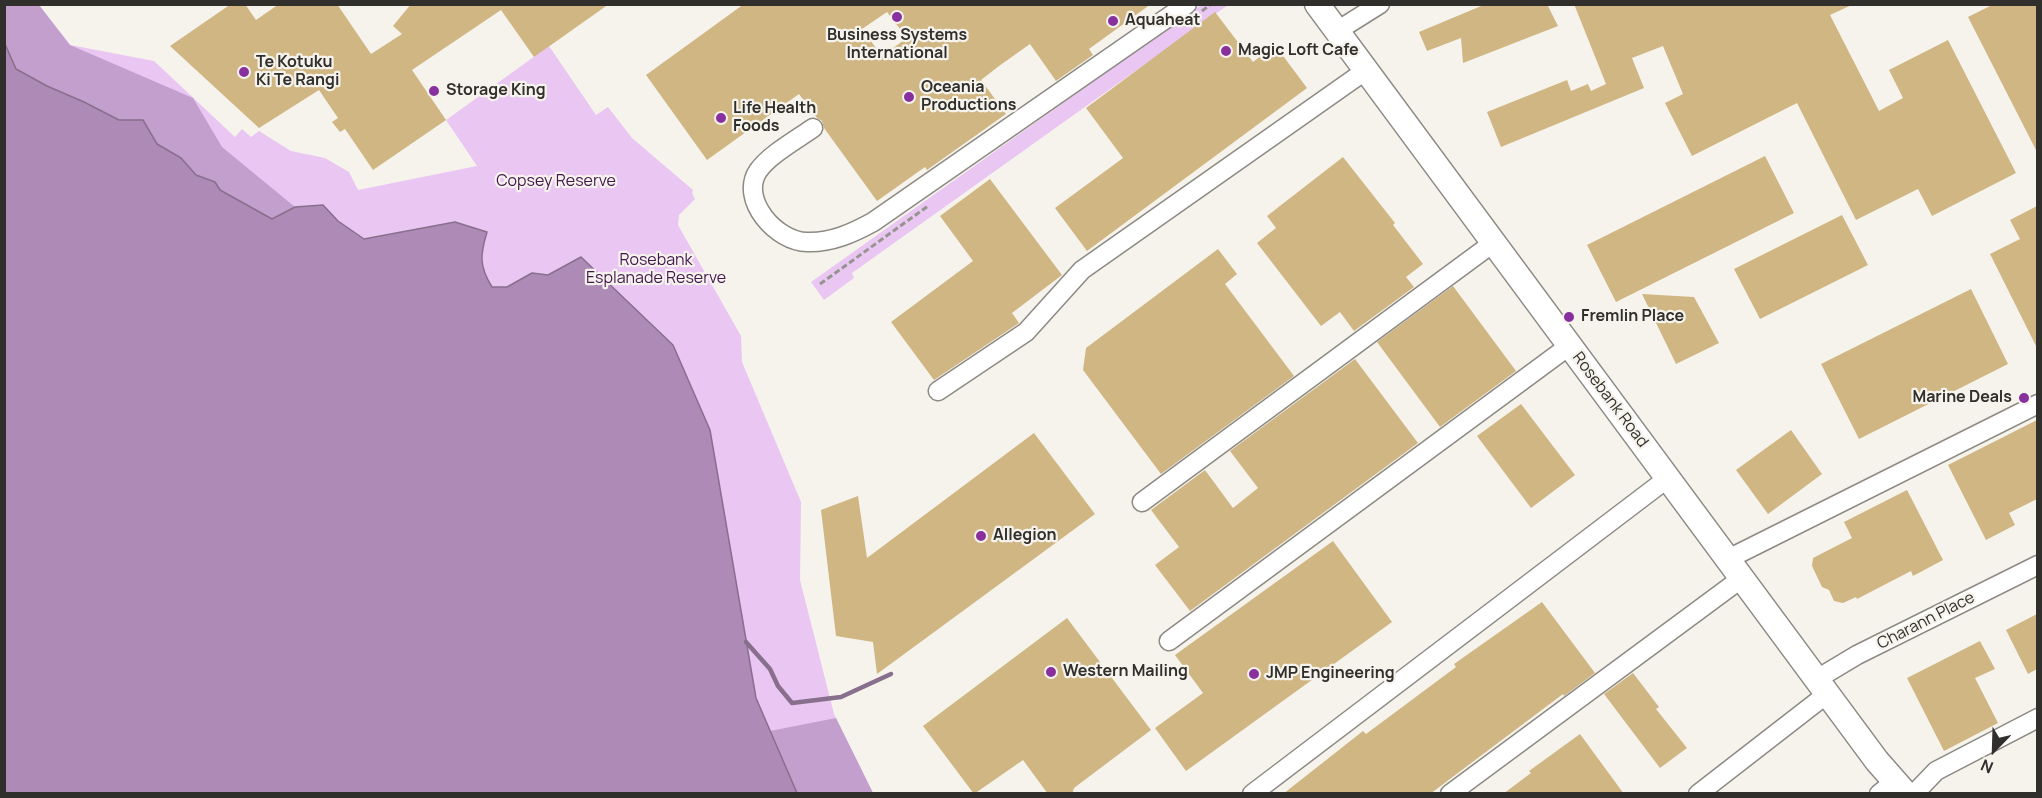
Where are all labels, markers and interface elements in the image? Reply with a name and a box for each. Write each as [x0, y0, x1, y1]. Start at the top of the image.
marker: Business Systems International [890, 10, 904, 24]
place label: Aquaheat [1125, 11, 1200, 31]
marker: Aquaheat [1106, 14, 1120, 28]
place label: Business Systems International [827, 26, 967, 64]
place label: Magic Loft Cafe [1238, 41, 1359, 61]
marker: Magic Loft Cafe [1219, 44, 1233, 58]
place label: Te Kotuku Ki Te Rangi [256, 53, 339, 91]
marker: Te Kotuku Ki Te Rangi [237, 65, 251, 79]
place label: Oceania Productions [921, 78, 1016, 116]
place label: Storage King [446, 81, 546, 101]
marker: Storage King [427, 84, 441, 98]
marker: Oceania Productions [902, 90, 916, 104]
place label: Life Health Foods [733, 99, 816, 137]
marker: Life Health Foods [714, 111, 728, 125]
park label: Copsey Reserve [496, 172, 616, 192]
park label: Rosebank Esplanade Reserve [586, 251, 726, 289]
place label: Fremlin Place [1581, 307, 1684, 327]
marker: Fremlin Place [1562, 310, 1576, 324]
street label: Rosebank Road [1568, 349, 1652, 451]
place label: Marine Deals [1912, 388, 2012, 408]
marker: Marine Deals [2017, 391, 2031, 405]
place label: Allegion [993, 526, 1057, 546]
marker: Allegion [974, 529, 988, 543]
street label: Charann Place [1874, 588, 1978, 654]
place label: Western Mailing [1063, 662, 1188, 682]
place label: JMP Engineering [1266, 664, 1395, 684]
marker: Western Mailing [1044, 665, 1058, 679]
marker: JMP Engineering [1247, 667, 1261, 681]
north arrow [1964, 720, 2024, 780]
text: N [1977, 754, 1997, 779]

